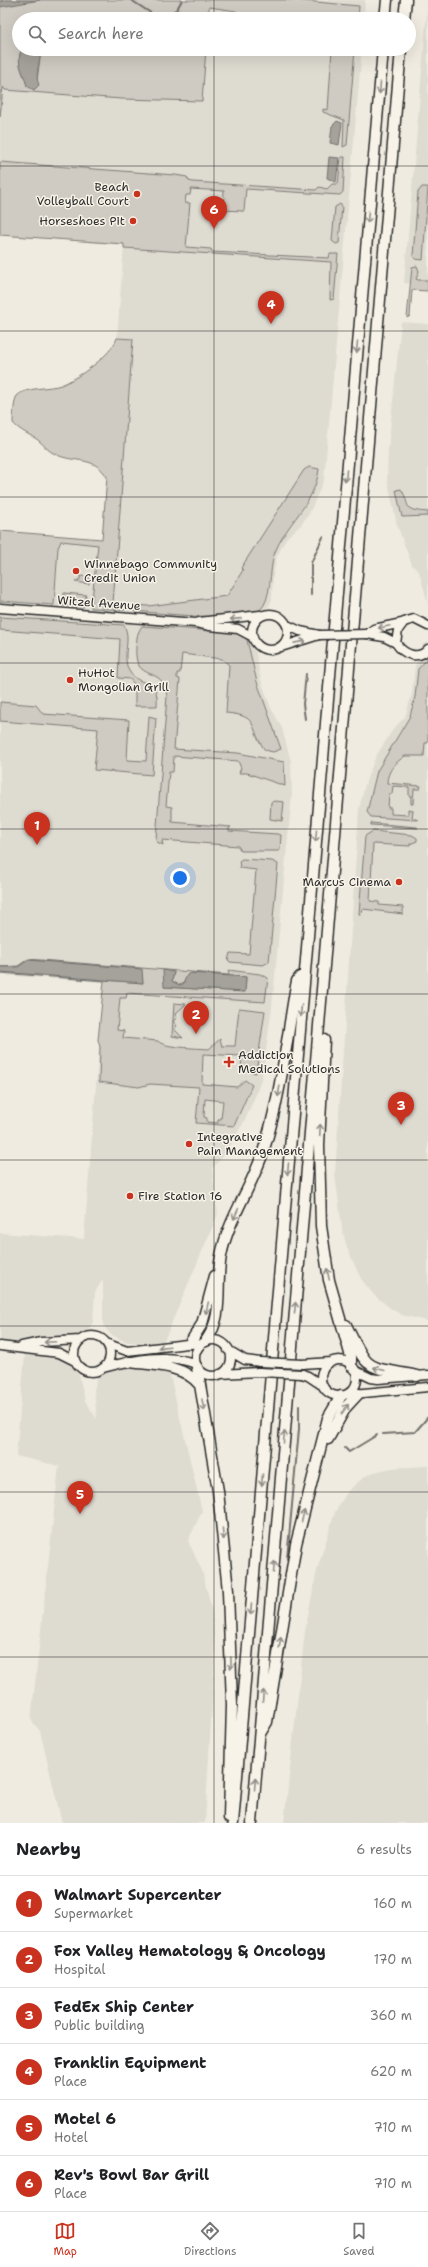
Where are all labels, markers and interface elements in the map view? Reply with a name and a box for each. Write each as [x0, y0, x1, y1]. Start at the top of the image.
search box [12, 12, 416, 56]
icon: search [26, 23, 48, 45]
text: Search here [58, 24, 144, 44]
one-way arrow [376, 81, 383, 94]
place label: Beach Volleyball Court [36, 179, 129, 209]
marker: Beach Volleyball Court [132, 189, 142, 199]
pin: 6 [201, 196, 227, 229]
one-way arrow [365, 210, 372, 223]
place label: Horseshoes Pit [39, 213, 125, 229]
marker: Horseshoes Pit [128, 216, 138, 226]
pin: 4 [258, 291, 284, 324]
one-way arrow [354, 340, 361, 353]
one-way arrow [343, 469, 350, 482]
place label: Winnebago Community Credit Union [84, 556, 217, 586]
marker: Winnebago Community Credit Union [71, 566, 81, 576]
street label: Witzel Avenue [57, 592, 141, 614]
one-way arrow [230, 616, 243, 623]
one-way arrow [378, 624, 391, 632]
one-way arrow [293, 637, 306, 645]
place label: HuHot Mongolian Grill [78, 665, 169, 695]
marker: HuHot Mongolian Grill [65, 675, 75, 685]
pin: 1 [24, 812, 50, 845]
one-way arrow [312, 829, 319, 842]
your location [170, 868, 190, 888]
place label: Marcus Cinema [302, 874, 392, 890]
marker: Marcus Cinema [394, 877, 404, 887]
pin: 2 [183, 1001, 209, 1034]
one-way arrow [297, 1004, 304, 1017]
place label: Addiction Medical Solutions [238, 1047, 341, 1077]
marker: Addiction Medical Solutions [223, 1056, 235, 1068]
one-way arrow [274, 1084, 282, 1097]
pin: 3 [388, 1092, 414, 1125]
one-way arrow [316, 1124, 324, 1137]
place label: Integrative Pain Management [197, 1129, 302, 1159]
marker: Integrative Pain Management [184, 1139, 194, 1149]
one-way arrow [284, 1162, 291, 1175]
place label: Fire Station 16 [138, 1188, 222, 1204]
marker: Fire Station 16 [125, 1191, 135, 1201]
one-way arrow [232, 1207, 239, 1219]
one-way arrow [324, 1268, 332, 1281]
one-way arrow [202, 1301, 210, 1314]
one-way arrow [292, 1302, 299, 1315]
one-way arrow [44, 1338, 57, 1346]
one-way arrow [158, 1343, 171, 1351]
one-way arrow [373, 1365, 386, 1372]
one-way arrow [199, 1398, 207, 1411]
one-way arrow [341, 1404, 349, 1415]
one-way arrow [281, 1431, 288, 1444]
one-way arrow [258, 1473, 265, 1486]
pin: 5 [67, 1481, 93, 1514]
one-way arrow [300, 1509, 308, 1522]
one-way arrow [219, 1527, 226, 1540]
one-way arrow [270, 1561, 277, 1574]
one-way arrow [248, 1602, 255, 1615]
one-way arrow [276, 1637, 284, 1650]
one-way arrow [228, 1656, 235, 1669]
one-way arrow [259, 1690, 266, 1703]
one-way arrow [252, 1778, 259, 1791]
text: Nearby [16, 1838, 81, 1860]
text: 6 results [356, 1841, 412, 1858]
text: Walmart Supercenter [54, 1885, 222, 1905]
text: 1 [26, 1895, 32, 1912]
text: 160 m [374, 1895, 412, 1912]
text: Supermarket [54, 1905, 133, 1922]
text: Fox Valley Hematology & Oncology [54, 1941, 326, 1961]
text: 2 [24, 1951, 34, 1968]
text: 170 m [374, 1951, 412, 1968]
text: Hospital [54, 1961, 105, 1978]
text: FedEx Ship Center [54, 1997, 194, 2017]
text: 3 [24, 2007, 34, 2024]
text: 360 m [370, 2007, 412, 2024]
text: Public building [54, 2017, 145, 2034]
text: Franklin Equipment [54, 2053, 206, 2073]
text: 4 [24, 2063, 34, 2080]
text: 620 m [370, 2063, 412, 2080]
text: Place [54, 2073, 87, 2090]
text: Motel 6 [54, 2109, 116, 2129]
text: 5 [25, 2119, 33, 2136]
text: 710 m [374, 2119, 412, 2136]
text: Hotel [54, 2129, 88, 2146]
text: Rev's Bowl Bar Grill [54, 2165, 209, 2185]
text: 6 [24, 2175, 34, 2192]
text: 710 m [374, 2175, 412, 2192]
text: Place [54, 2185, 87, 2202]
tab: Map [53, 2220, 77, 2259]
tab: Directions [184, 2220, 236, 2259]
tab: Saved [343, 2220, 375, 2259]

